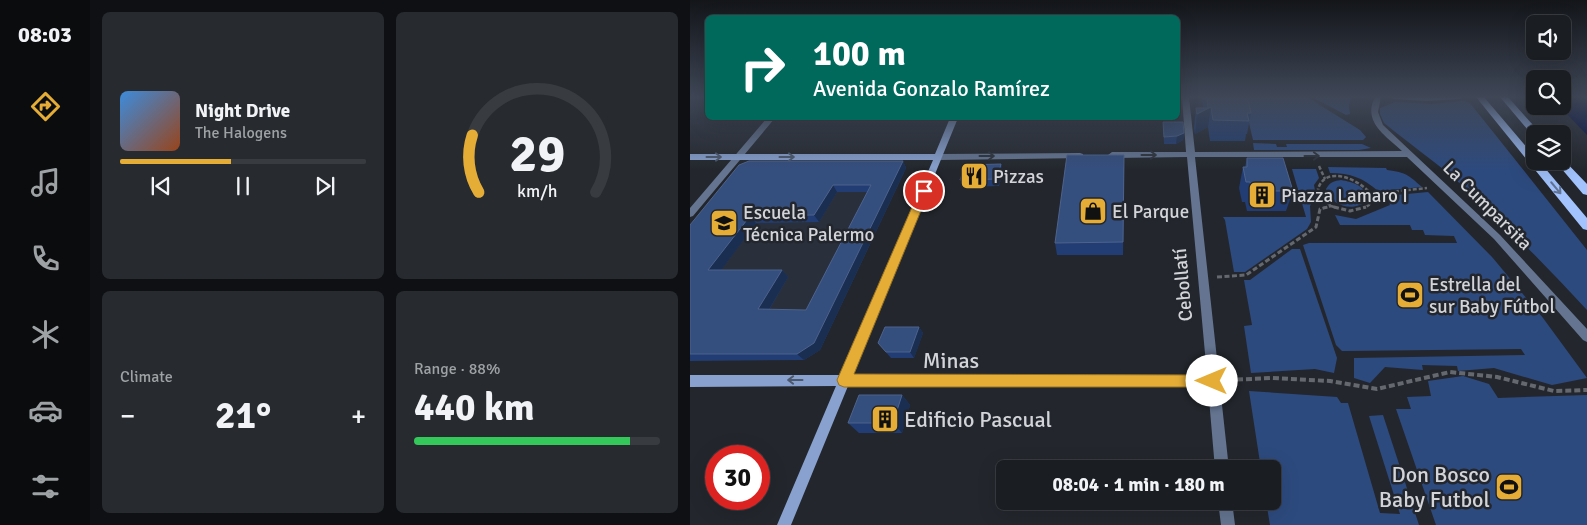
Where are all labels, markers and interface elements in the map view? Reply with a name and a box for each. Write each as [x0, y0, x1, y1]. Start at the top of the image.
map controls [1526, 15, 1571, 170]
button: sound [1526, 15, 1571, 60]
text: 08:03 [18, 21, 72, 48]
text: 100 m [813, 32, 906, 75]
icon: right [730, 35, 795, 100]
button: search [1526, 70, 1571, 115]
text: Avenida Gonzalo Ramírez [813, 75, 1050, 102]
icon: directions [28, 89, 63, 124]
text: Night Drive [195, 99, 290, 123]
text: 29 [509, 122, 565, 186]
text: The Halogens [195, 123, 287, 143]
button: layers [1526, 125, 1571, 170]
one-way arrow [1141, 150, 1157, 160]
one-way arrow [978, 151, 995, 161]
one-way arrow [1304, 151, 1320, 161]
one-way arrow [706, 152, 722, 162]
one-way arrow [778, 152, 795, 162]
street label: La Cumparsita [1437, 156, 1537, 256]
restaurant icon: Pizzas [959, 161, 989, 191]
icon: music [28, 165, 63, 200]
place label: Pizzas [993, 165, 1044, 189]
pin [903, 170, 945, 212]
icon: previous [147, 172, 175, 200]
icon: pause [229, 172, 257, 200]
icon: next [311, 172, 339, 200]
icon: arrive [910, 177, 938, 205]
text: km/h [517, 180, 557, 202]
building icon: Piazza Lamaro I [1247, 180, 1277, 210]
one-way arrow [1550, 182, 1561, 195]
place label: Piazza Lamaro I [1281, 184, 1408, 208]
shop icon: El Parque [1078, 196, 1108, 226]
place label: El Parque [1112, 200, 1189, 224]
place label: Escuela Técnica Palermo [743, 201, 875, 247]
school or university icon: Escuela Técnica Palermo [709, 208, 739, 238]
icon: phone [28, 241, 63, 276]
street label: Cebollatí [1168, 247, 1198, 322]
place label: Estrella del sur Baby Fútbol [1429, 273, 1555, 319]
sports icon: Estrella del sur Baby Fútbol [1395, 280, 1425, 310]
icon: climate [28, 317, 63, 352]
street label: Minas [923, 347, 979, 374]
position arrow [1185, 354, 1237, 406]
text: Range · 88% [414, 359, 500, 379]
text: Climate [120, 367, 173, 387]
one-way arrow [788, 375, 804, 385]
text: 440 km [414, 384, 535, 431]
text: 21° [215, 392, 271, 439]
icon: car [28, 393, 63, 428]
text: − [120, 399, 135, 433]
text: + [351, 399, 366, 433]
building icon: Edificio Pascual [870, 404, 900, 434]
place label: Edificio Pascual [904, 406, 1052, 433]
speed limit sign: 30 [705, 445, 770, 510]
place label: Don Bosco Baby Futbol [1379, 461, 1490, 513]
icon: filters [28, 469, 63, 504]
sports icon: Don Bosco Baby Futbol [1494, 472, 1524, 502]
text: 08:04 · 1 min · 180 m [1052, 473, 1225, 497]

